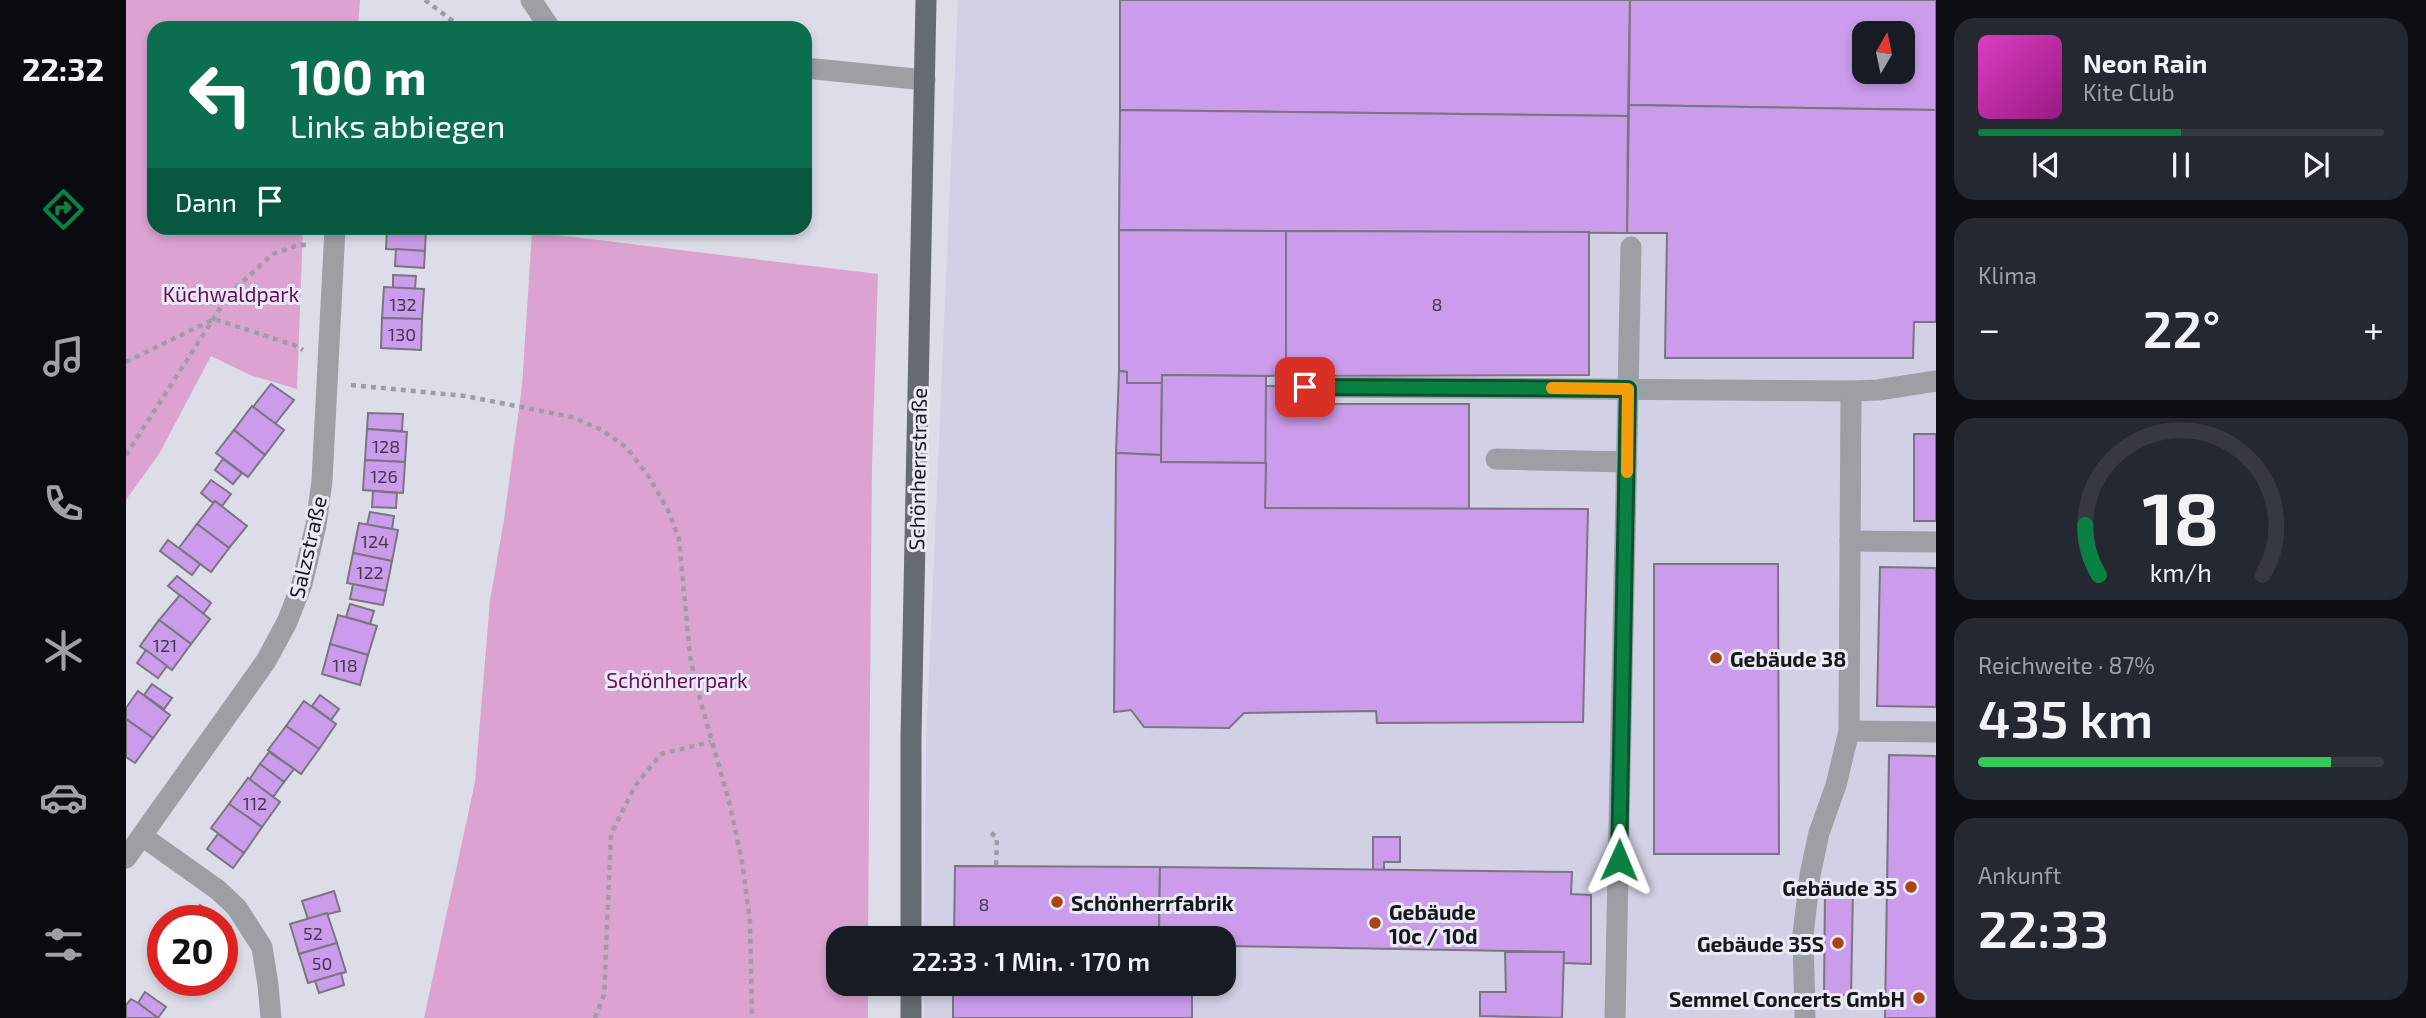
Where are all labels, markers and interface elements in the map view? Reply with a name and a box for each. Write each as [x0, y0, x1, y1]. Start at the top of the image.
north arrow [1852, 21, 1914, 84]
map controls [1852, 21, 1915, 84]
text: 100 m [290, 46, 427, 105]
text: Neon Rain [2083, 47, 2207, 78]
text: 22:32 [22, 49, 104, 87]
icon: left [175, 49, 266, 140]
text: Kite Club [2083, 78, 2175, 106]
text: Links abbiegen [290, 106, 505, 144]
icon: previous [2027, 146, 2065, 184]
icon: pause [2162, 146, 2200, 184]
icon: next [2297, 146, 2335, 184]
icon: arrive [251, 182, 289, 220]
icon: directions [39, 185, 88, 234]
text: Dann [175, 186, 237, 217]
text: Klima [1978, 261, 2037, 289]
park label: Küchwaldpark [163, 281, 300, 306]
house number: 132 [389, 293, 417, 315]
house number: 8 [1432, 293, 1442, 315]
text: 22° [2143, 296, 2221, 358]
text: − [1978, 305, 2000, 351]
text: + [2363, 305, 2384, 351]
house number: 130 [388, 323, 416, 345]
icon: music [39, 332, 88, 381]
pin [1275, 357, 1335, 417]
icon: arrive [1286, 368, 1324, 406]
street label: Schönherrstraße [903, 387, 931, 551]
house number: 128 [372, 435, 400, 457]
house number: 126 [370, 465, 398, 487]
text: 18 [2143, 472, 2219, 560]
icon: phone [39, 479, 88, 528]
street label: Salzstraße [283, 493, 331, 601]
house number: 124 [361, 530, 389, 552]
text: km/h [2150, 557, 2212, 587]
house number: 122 [356, 561, 384, 583]
icon: climate [39, 626, 88, 675]
house number: 121 [153, 634, 177, 656]
place label: Gebäude 38 [1730, 646, 1846, 671]
marker: Gebäude 38 [1708, 650, 1724, 666]
text: Reichweite · 87% [1978, 651, 2155, 679]
house number: 118 [332, 654, 358, 676]
park label: Schönherrpark [606, 667, 748, 692]
text: 435 km [1978, 686, 2153, 748]
icon: car [39, 773, 88, 822]
house number: 112 [243, 792, 267, 814]
position arrow [1582, 823, 1656, 897]
text: Ankunft [1978, 861, 2061, 889]
place label: Gebäude 35 [1782, 875, 1897, 900]
marker: Gebäude 35 [1903, 879, 1919, 895]
place label: Schönherrfabrik [1071, 890, 1234, 915]
house number: 8 [979, 893, 989, 915]
marker: Schönherrfabrik [1049, 894, 1065, 910]
text: 22:33 [1978, 896, 2109, 958]
place label: Gebäude 10c / 10d [1389, 899, 1478, 948]
speed limit sign: 20 [147, 905, 238, 996]
marker: Gebäude 10c / 10d [1367, 915, 1383, 931]
icon: filters [39, 920, 88, 969]
house number: 52 [303, 922, 323, 944]
place label: Gebäude 35S [1697, 931, 1824, 956]
marker: Gebäude 35S [1830, 935, 1846, 951]
text: 22:33 · 1 Min. · 170 m [912, 945, 1150, 976]
house number: 50 [312, 952, 332, 974]
place label: Semmel Concerts GmbH [1669, 986, 1905, 1011]
marker: Semmel Concerts GmbH [1911, 990, 1927, 1006]

